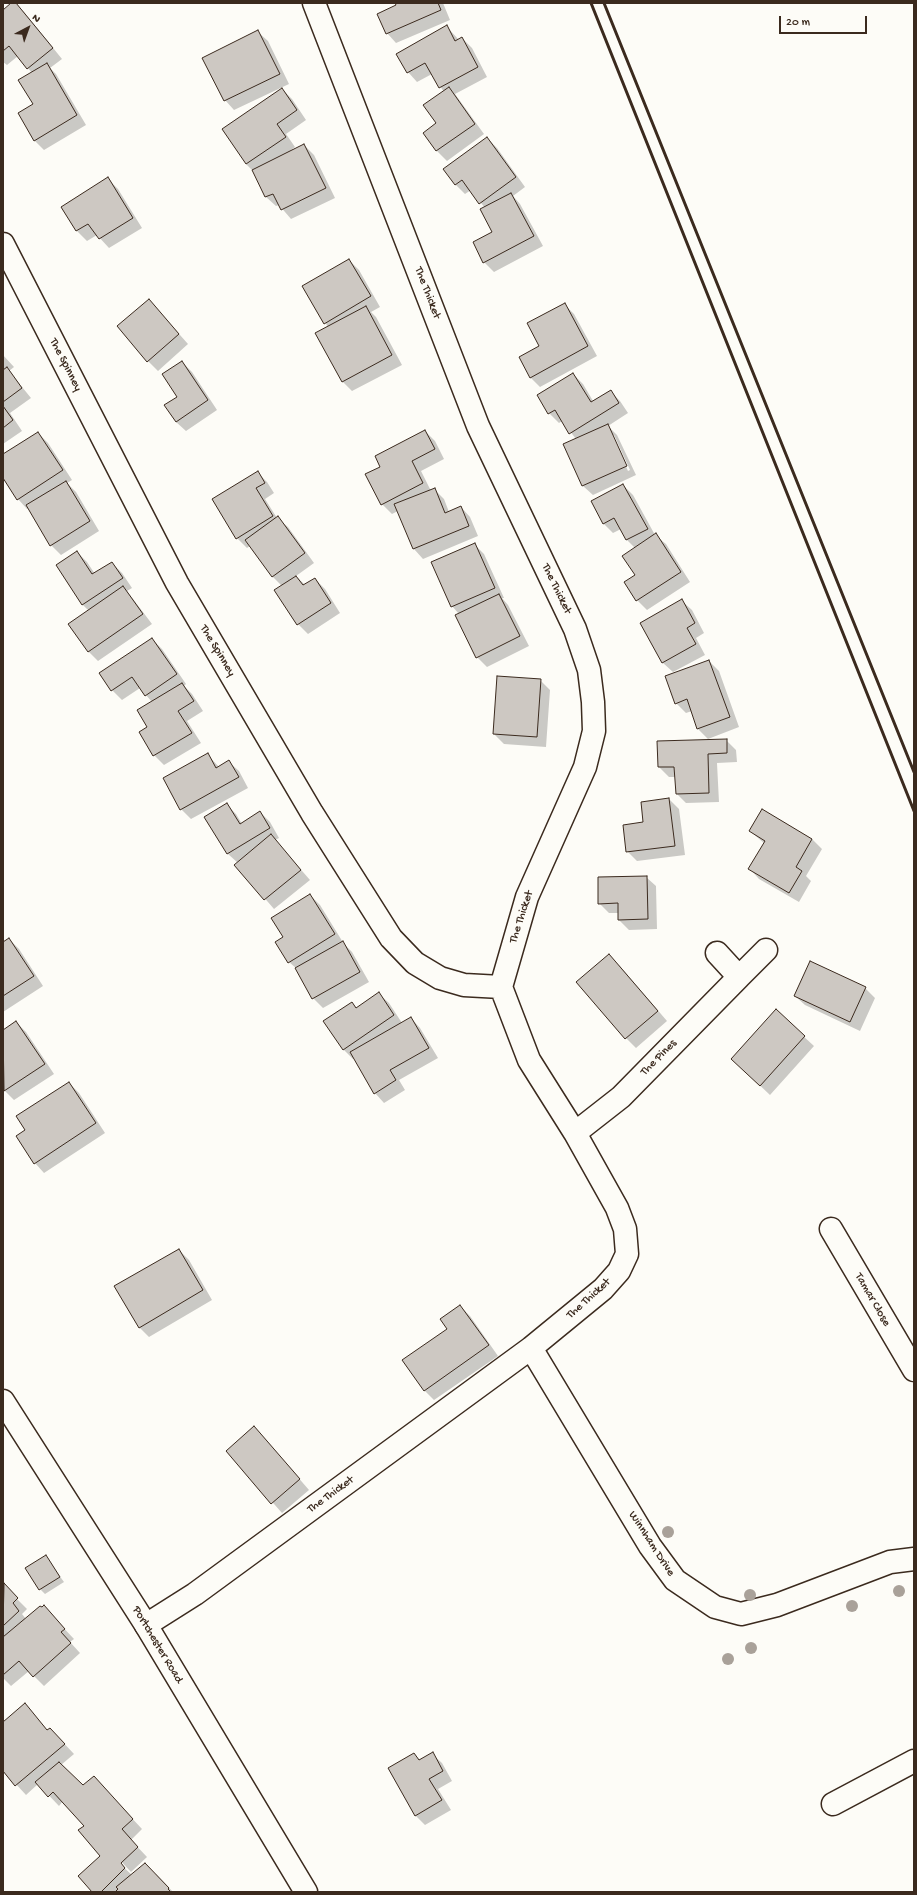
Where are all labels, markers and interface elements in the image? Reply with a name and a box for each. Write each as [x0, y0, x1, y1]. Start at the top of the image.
north arrow [8, 8, 48, 48]
scale bar [781, 8, 869, 34]
text: N [29, 12, 43, 26]
text: 20 m [786, 16, 810, 30]
street label: The Thicket [411, 265, 443, 321]
street label: The Spinney [45, 336, 85, 394]
street label: The Thicket [538, 561, 574, 617]
street label: The Spinney [196, 623, 238, 679]
street label: The Thicket [507, 889, 537, 945]
street label: The Pines [638, 1037, 680, 1079]
street label: Tamar Close [851, 1271, 893, 1329]
street label: The Thicket [564, 1275, 614, 1323]
street label: The Thicket [305, 1473, 357, 1517]
street label: Winnham Drive [625, 1509, 677, 1579]
street label: Portchester Road [128, 1604, 186, 1686]

